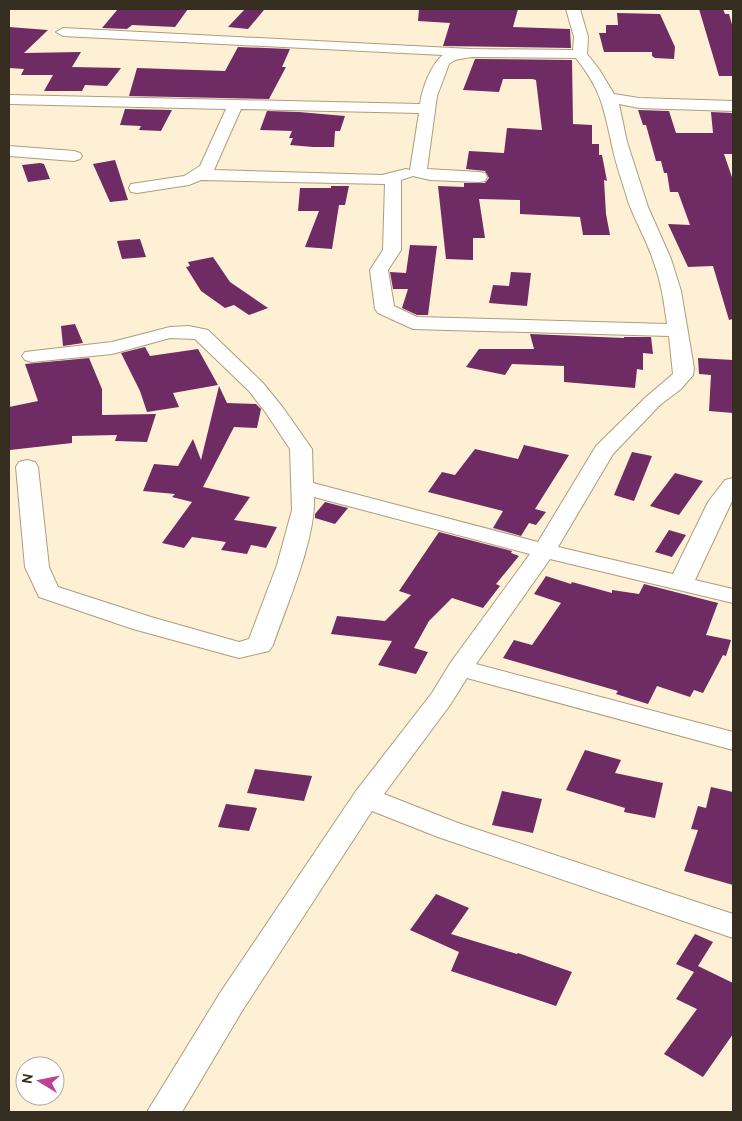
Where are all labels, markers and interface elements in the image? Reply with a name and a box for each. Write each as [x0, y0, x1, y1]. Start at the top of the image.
north arrow [15, 1056, 65, 1106]
text: N [19, 1073, 38, 1085]

